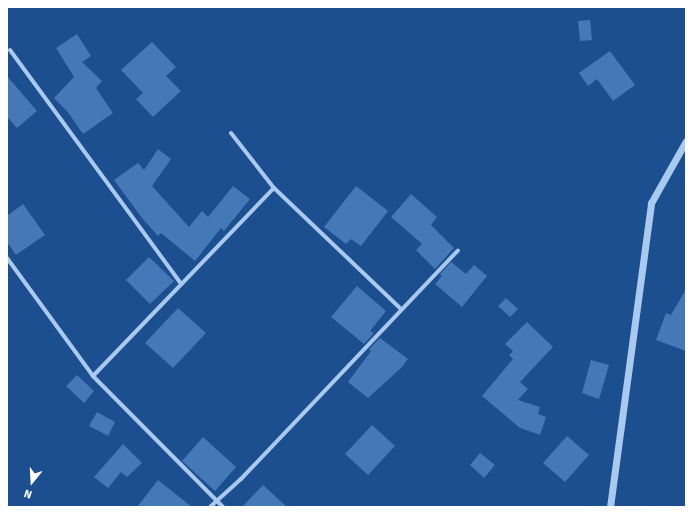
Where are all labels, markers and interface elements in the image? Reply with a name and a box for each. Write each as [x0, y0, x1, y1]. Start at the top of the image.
north arrow [12, 462, 52, 502]
text: N [22, 487, 34, 501]

